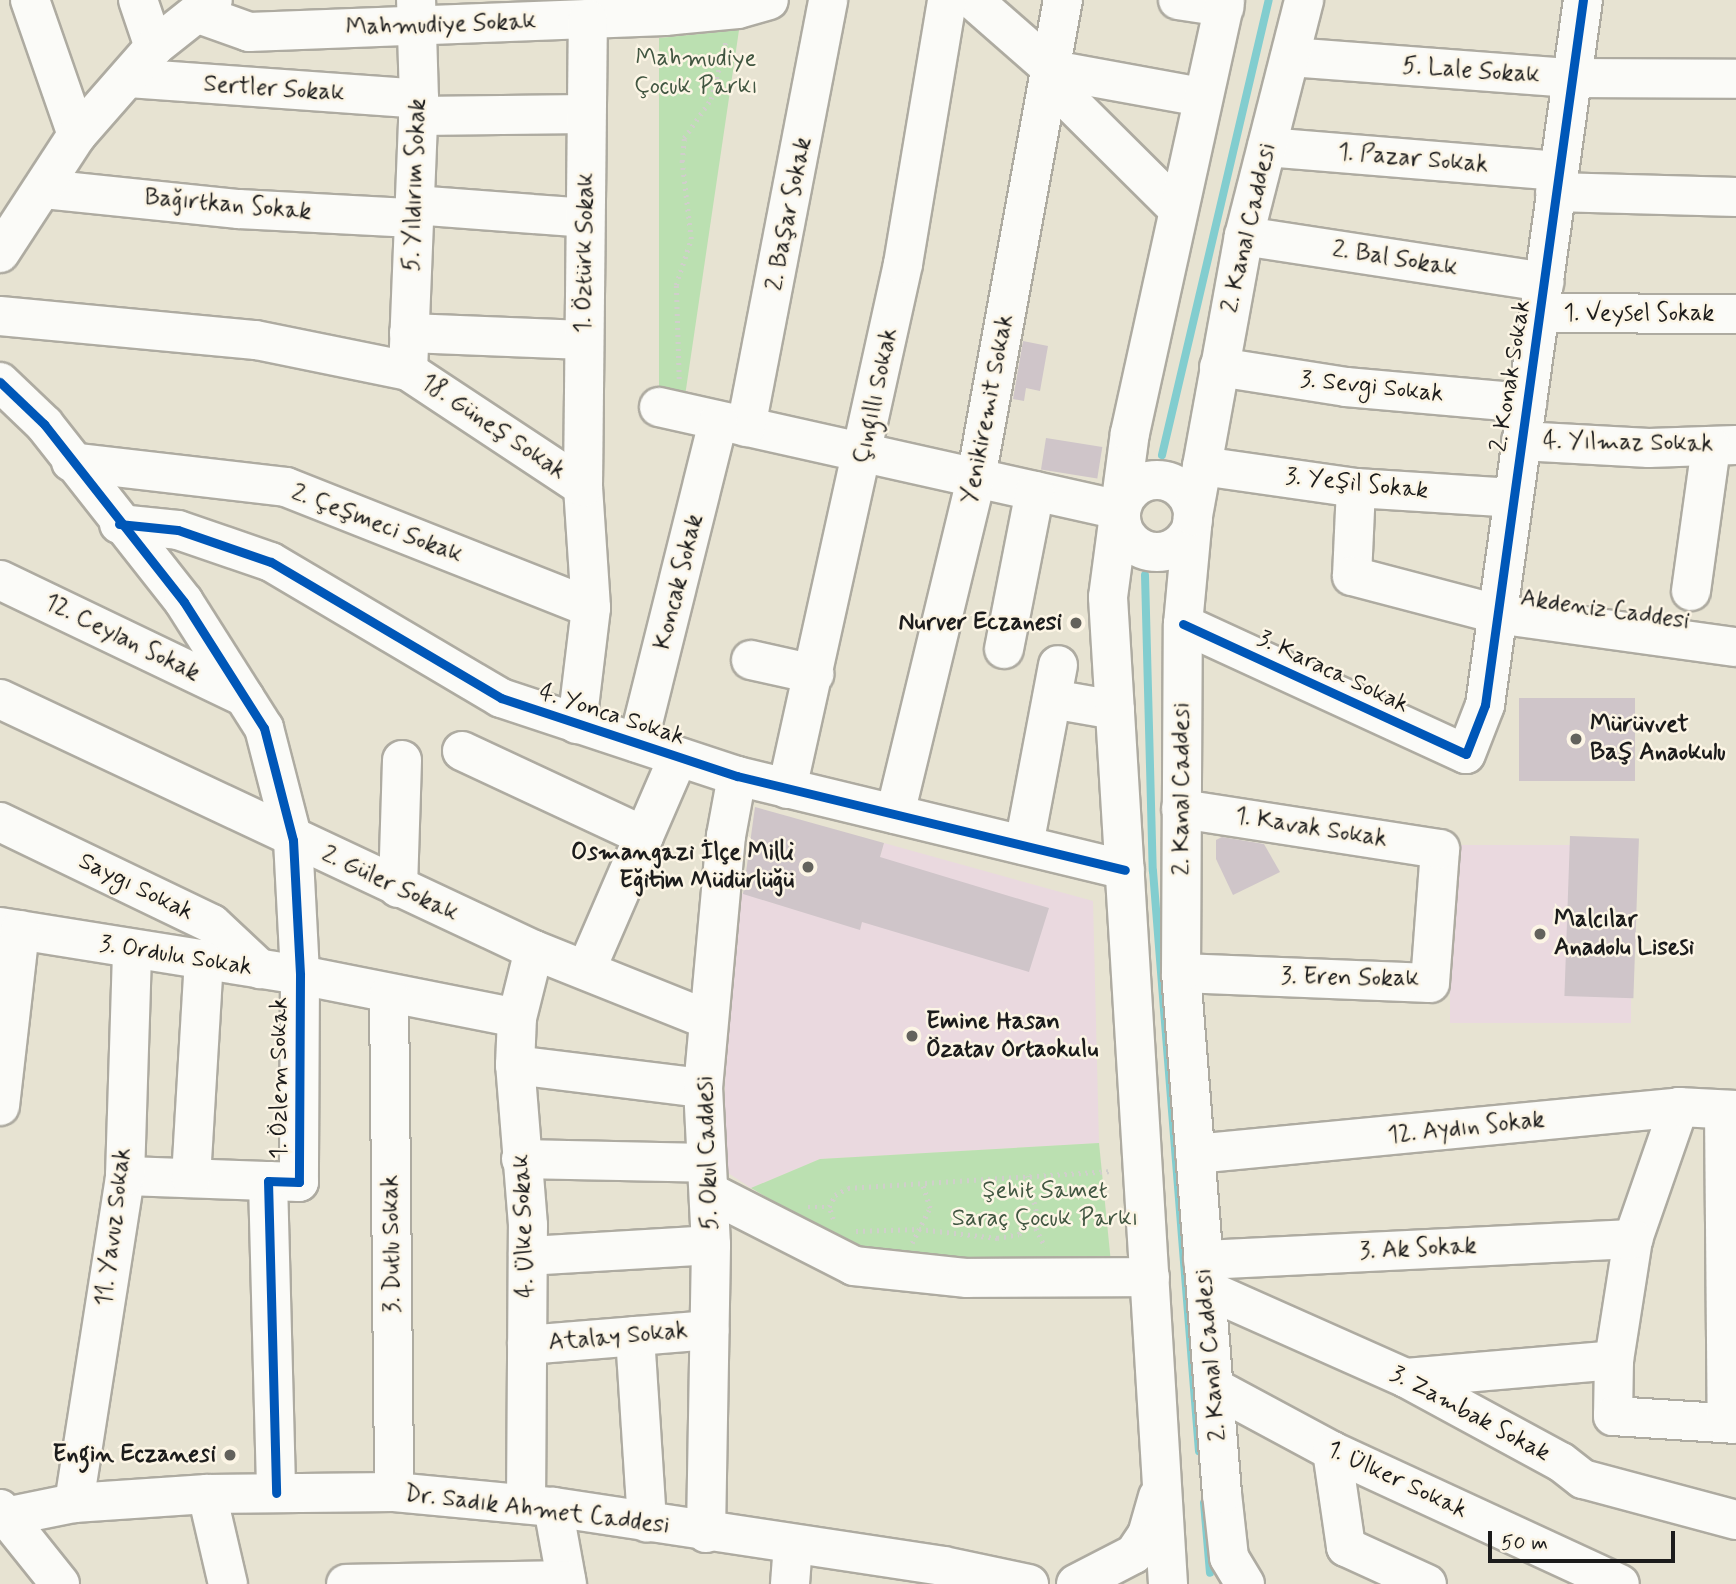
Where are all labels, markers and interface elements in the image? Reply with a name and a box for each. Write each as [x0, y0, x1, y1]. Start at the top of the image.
street label: Mahmudiye Sokak [347, 7, 535, 43]
park label: Mahmudiye Çocuk Parkı [636, 45, 756, 101]
street label: 5. Lale Sokak [1401, 52, 1541, 90]
street label: Sertler Sokak [203, 70, 345, 108]
street label: 5. Yıldırım Sokak [398, 97, 432, 273]
street label: 2. Başar Sokak [760, 135, 818, 293]
street label: 1. Pazar Sokak [1336, 138, 1490, 180]
street label: 2. Kanal Caddesi [1216, 142, 1282, 314]
street label: 1. Öztürk Sokak [569, 173, 601, 333]
street label: Bağırtkan Sokak [143, 183, 313, 227]
street label: 2. Bal Sokak [1332, 235, 1458, 283]
street label: 2. Konak Sokak [1485, 298, 1537, 454]
street label: 1. Veysel Sokak [1562, 300, 1716, 328]
street label: Yenikiremit Sokak [955, 312, 1021, 506]
street label: Çıngıllı Sokak [848, 326, 904, 466]
street label: 3. Sevgi Sokak [1299, 365, 1445, 409]
street label: 18. Güneş Sokak [415, 368, 571, 486]
street label: 4. Yılmaz Sokak [1544, 427, 1712, 459]
street label: 3. Yeşil Sokak [1284, 462, 1430, 506]
street label: 2. Çeşmeci Sokak [288, 478, 466, 570]
street label: Koncak Sokak [648, 510, 710, 654]
street label: Akdeniz Caddesi [1516, 584, 1694, 636]
street label: 12. Ceylan Sokak [39, 587, 205, 689]
place label: Nurver Eczanesi [892, 609, 1062, 637]
marker: Nurver Eczanesi [1068, 615, 1084, 631]
street label: 3. Karaca Sokak [1253, 624, 1413, 720]
street label: 4. Yonca Sokak [535, 678, 689, 752]
street label: 2. Kanal Caddesi [1168, 704, 1196, 874]
place label: Mürüvvet Baş Anaokulu [1590, 711, 1726, 767]
marker: Mürüvvet Baş Anaokulu [1568, 731, 1584, 747]
street label: 1. Kavak Sokak [1233, 802, 1389, 854]
place label: Osmangazi İlçe Milli Eğitim Müdürlüğü [571, 839, 794, 895]
street label: 2. Güler Sokak [318, 840, 462, 928]
street label: Saygı Sokak [74, 847, 198, 927]
marker: Osmangazi İlçe Milli Eğitim Müdürlüğü [800, 859, 816, 875]
place label: Malcılar Anadolu Lisesi [1554, 906, 1694, 962]
marker: Malcılar Anadolu Lisesi [1532, 926, 1548, 942]
street label: 3. Ordulu Sokak [98, 930, 254, 982]
street label: 3. Eren Sokak [1281, 962, 1419, 994]
street label: 1. Özlem Sokak [266, 998, 294, 1158]
place label: Emine Hasan Özatav Ortaokulu [926, 1008, 1094, 1064]
marker: Emine Hasan Özatav Ortaokulu [904, 1028, 920, 1044]
street label: 5. Okul Caddesi [691, 1074, 725, 1232]
street label: 12. Aydın Sokak [1385, 1105, 1547, 1151]
street label: 11. Yavuz Sokak [90, 1146, 138, 1308]
street label: 4. Ülke Sokak [507, 1155, 541, 1297]
street label: 3. Dutlu Sokak [376, 1174, 408, 1314]
park label: Şehit Samet Saraç Çocuk Parkı [955, 1177, 1135, 1233]
street label: 3. Ak Sokak [1359, 1232, 1477, 1266]
street label: 2. Kanal Caddesi [1189, 1269, 1233, 1441]
street label: Atalay Sokak [547, 1317, 689, 1357]
street label: 3. Zambak Sokak [1384, 1359, 1556, 1469]
street label: 1. Ülker Sokak [1323, 1435, 1471, 1525]
place label: Engin Eczanesi [53, 1441, 216, 1469]
marker: Engin Eczanesi [222, 1447, 238, 1463]
street label: Dr. Sadık Ahmet Caddesi [405, 1480, 669, 1540]
scale bar [1491, 1518, 1678, 1562]
text: 50 m [1501, 1529, 1548, 1557]

